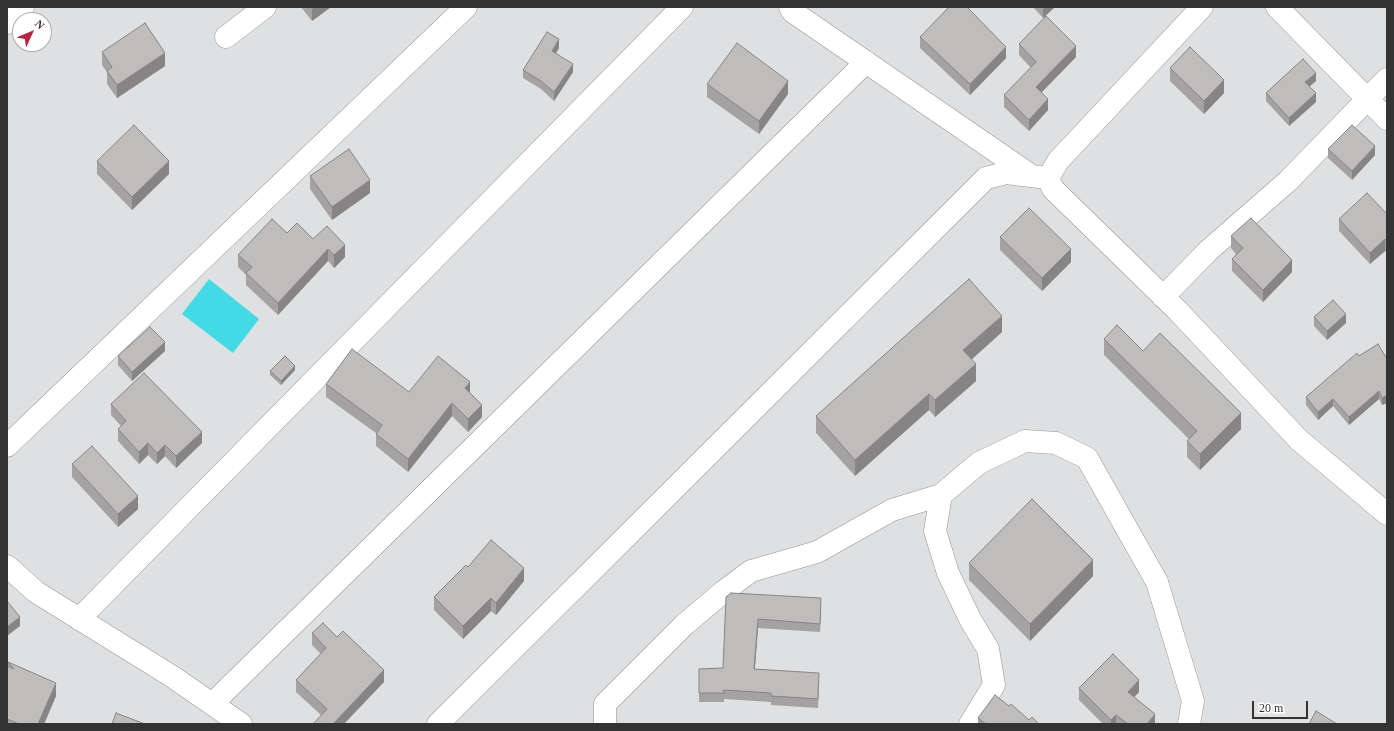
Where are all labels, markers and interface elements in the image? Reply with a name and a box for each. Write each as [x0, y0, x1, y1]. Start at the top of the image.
north arrow [12, 12, 52, 52]
text: N [33, 17, 47, 31]
scale bar [1254, 693, 1310, 719]
text: 20 m [1259, 701, 1283, 715]

